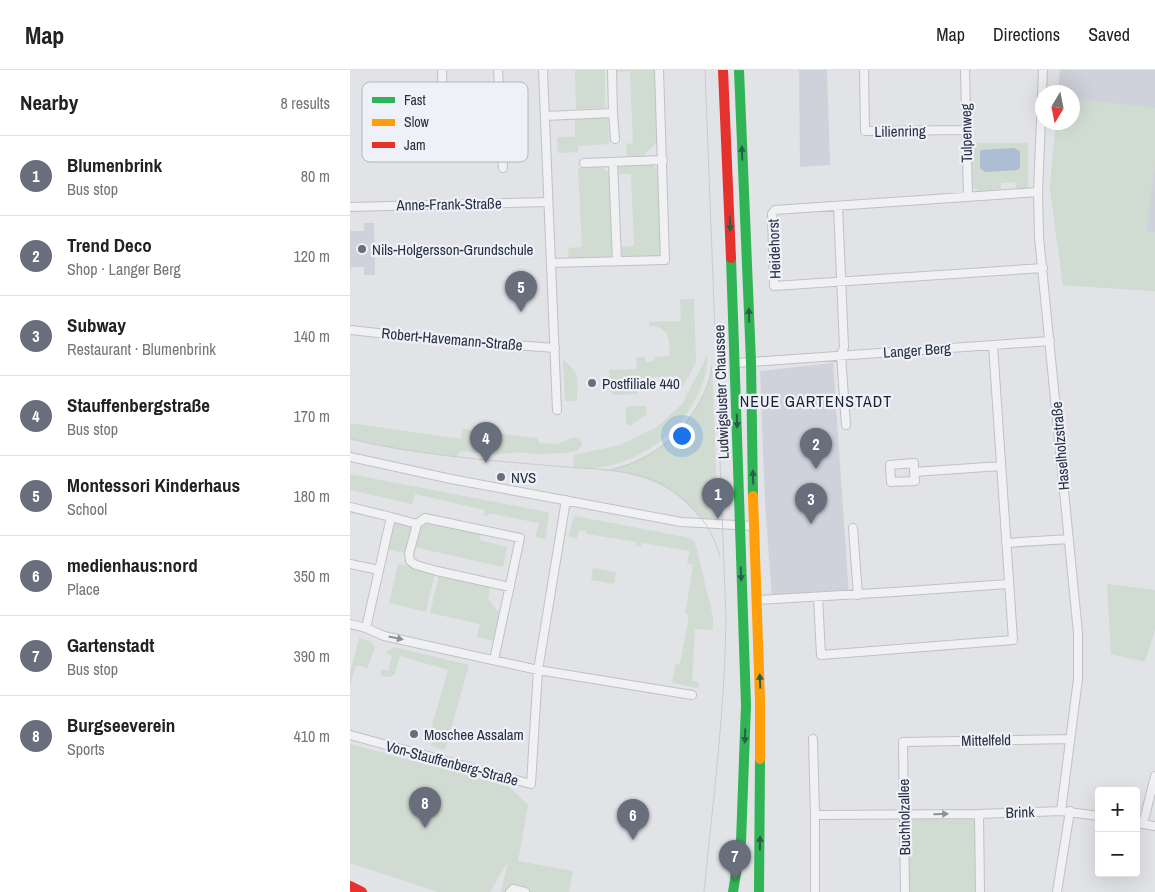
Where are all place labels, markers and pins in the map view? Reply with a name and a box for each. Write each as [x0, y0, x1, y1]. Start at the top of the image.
place label: Nils-Holgersson-Grundschule [372, 239, 533, 260]
marker: Nils-Holgersson-Grundschule [356, 243, 368, 255]
pin: 5 [505, 271, 537, 312]
place label: Postfiliale 440 [602, 373, 680, 394]
marker: Postfiliale 440 [586, 377, 598, 389]
pin: 4 [470, 422, 502, 463]
pin: 2 [800, 428, 832, 469]
place label: NVS [511, 467, 536, 488]
marker: NVS [495, 471, 507, 483]
pin: 1 [702, 478, 734, 519]
pin: 3 [795, 483, 827, 524]
place label: Moschee Assalam [424, 724, 524, 745]
marker: Moschee Assalam [408, 728, 420, 740]
pin: 8 [409, 787, 441, 828]
pin: 6 [617, 799, 649, 840]
pin: 7 [719, 840, 751, 881]

